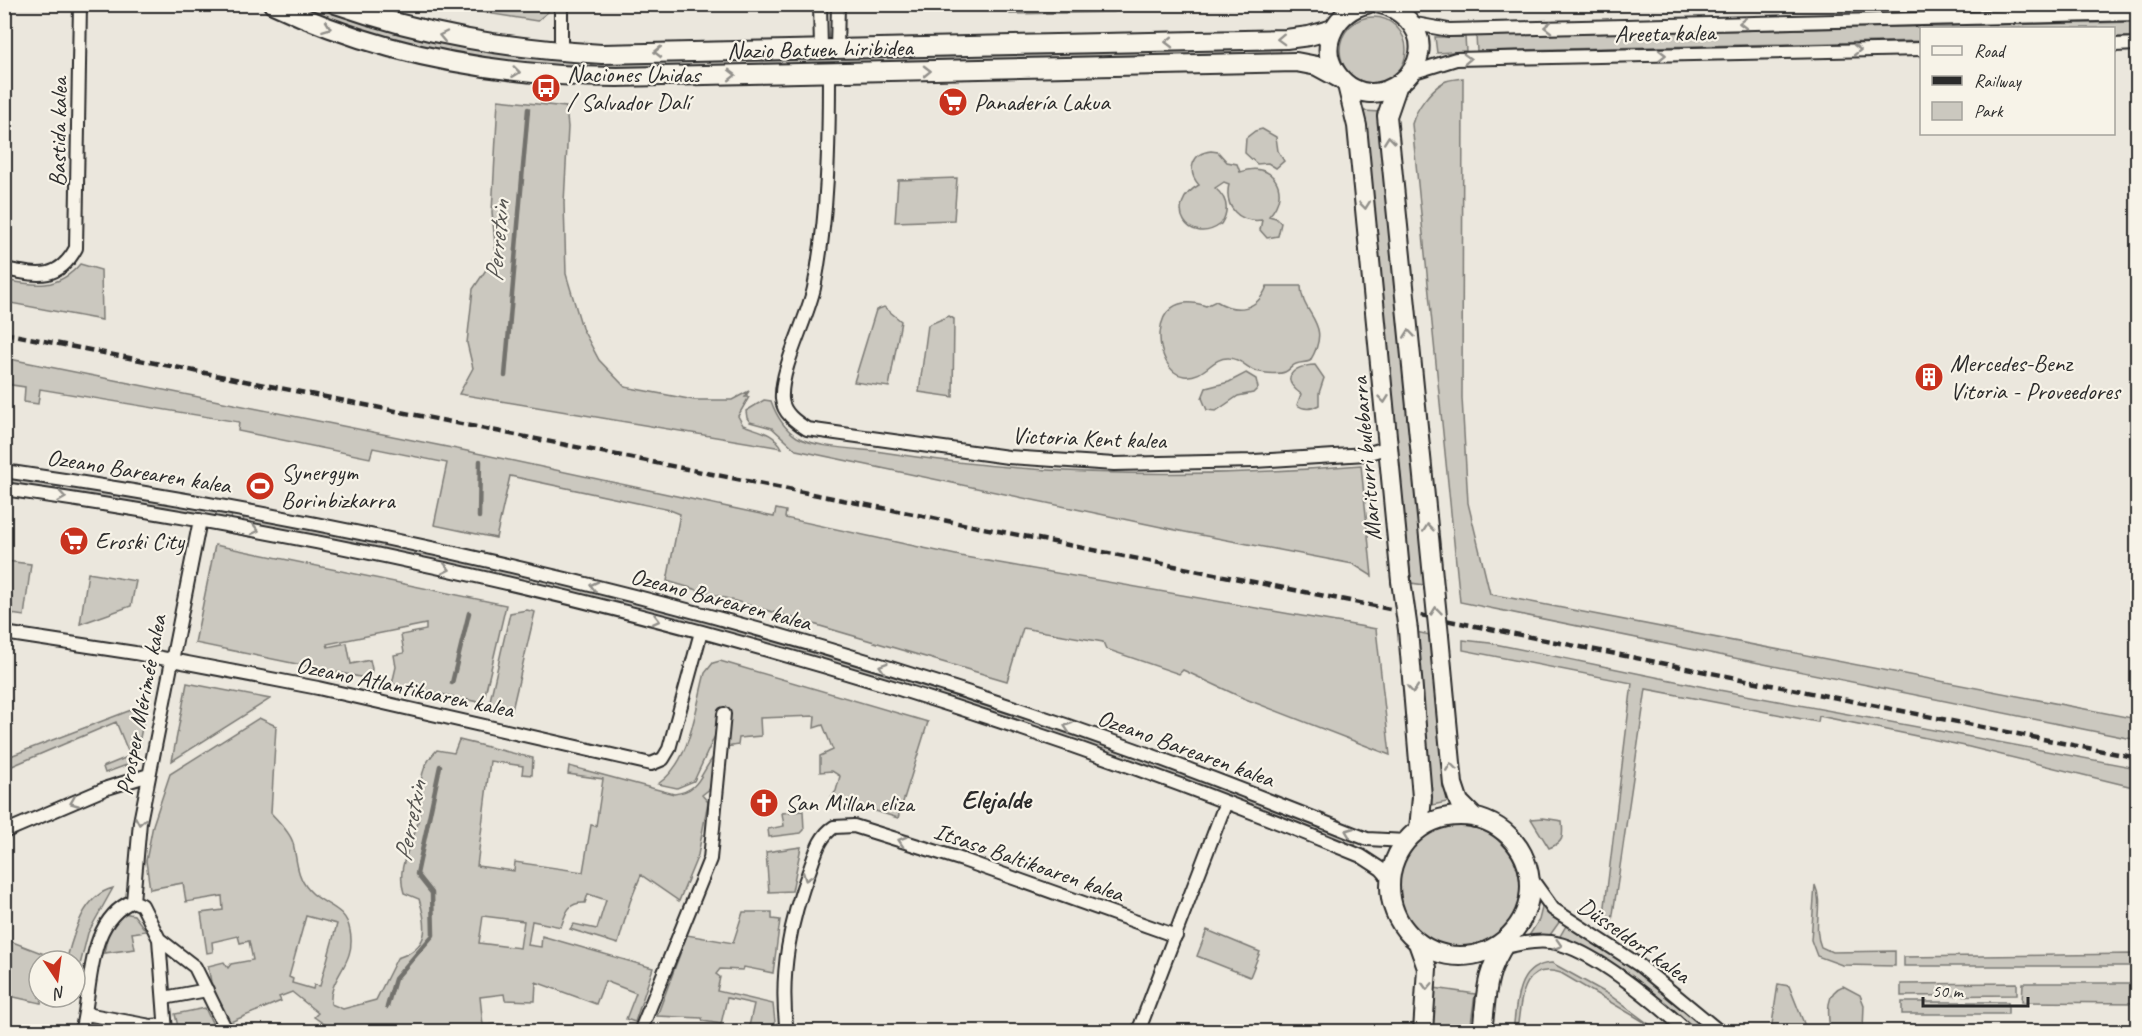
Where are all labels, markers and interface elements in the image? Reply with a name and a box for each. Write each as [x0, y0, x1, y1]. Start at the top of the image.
street label: Areeta kalea [1614, 17, 1718, 49]
one-way arrow [1739, 17, 1748, 29]
one-way arrow [321, 19, 332, 32]
one-way arrow [1544, 21, 1553, 34]
legend [1920, 27, 2115, 135]
one-way arrow [438, 30, 448, 43]
street label: Nazio Batuen hiribidea [727, 32, 914, 66]
one-way arrow [1276, 33, 1285, 45]
one-way arrow [1164, 35, 1173, 48]
text: Road [1974, 40, 2007, 62]
one-way arrow [1853, 44, 1862, 57]
one-way arrow [653, 46, 662, 59]
one-way arrow [1658, 48, 1667, 61]
one-way arrow [1463, 52, 1472, 65]
place label: Naciones Unidas / Salvador Dalí [567, 59, 702, 117]
one-way arrow [512, 65, 521, 78]
one-way arrow [922, 65, 931, 77]
one-way arrow [727, 69, 736, 81]
text: Railway [1974, 70, 2022, 92]
bus stop icon: Naciones Unidas / Salvador Dalí [530, 72, 562, 104]
street label: Bastida kalea [42, 75, 74, 187]
supermarket icon: Panadería Lakua [937, 86, 969, 118]
place label: Panadería Lakua [974, 87, 1111, 117]
text: Park [1974, 100, 2004, 122]
one-way arrow [1383, 136, 1396, 145]
water label: Perretxin [477, 197, 517, 283]
one-way arrow [1358, 200, 1371, 209]
one-way arrow [1403, 330, 1416, 339]
place label: Mercedes-Benz Vitoria - Proveedores [1950, 348, 2122, 406]
building icon: Mercedes-Benz Vitoria - Proveedores [1913, 361, 1945, 393]
street label: Mariturri bulebarra [1344, 375, 1388, 542]
one-way arrow [1378, 394, 1390, 403]
street label: Victoria Kent kalea [1011, 420, 1168, 456]
street label: Ozeano Barearen kalea [45, 442, 235, 501]
place label: Synergym Borinbizkarra [281, 457, 396, 515]
sports icon: Synergym Borinbizkarra [244, 470, 276, 502]
one-way arrow [58, 491, 67, 503]
one-way arrow [249, 523, 259, 536]
one-way arrow [1422, 524, 1435, 533]
supermarket icon: Eroski City [58, 525, 90, 557]
place label: Eroski City [95, 526, 186, 556]
street label: Ozeano Barearen kalea [627, 560, 816, 638]
one-way arrow [440, 562, 450, 575]
one-way arrow [589, 581, 599, 594]
one-way arrow [1431, 607, 1443, 616]
street label: Prosper Mérimée kalea [109, 611, 173, 798]
one-way arrow [650, 613, 660, 625]
street label: Ozeano Atlantikoaren kalea [294, 649, 518, 725]
one-way arrow [878, 662, 889, 674]
one-way arrow [1406, 684, 1419, 693]
street label: Ozeano Barearen kalea [1094, 702, 1280, 794]
one-way arrow [1063, 722, 1074, 734]
one-way arrow [1445, 763, 1458, 772]
water label: Perretxin [386, 776, 434, 864]
district label: Elejalde [961, 782, 1033, 816]
church icon: San Millan eliza [748, 787, 780, 819]
place label: San Millan eliza [785, 788, 916, 818]
one-way arrow [69, 795, 80, 807]
street label: Itsaso Baltikoaren kalea [930, 815, 1129, 909]
one-way arrow [135, 816, 147, 825]
one-way arrow [1344, 826, 1355, 839]
one-way arrow [897, 836, 908, 848]
one-way arrow [801, 872, 814, 882]
street label: Düsseldorf kalea [1572, 890, 1697, 990]
one-way arrow [1552, 938, 1563, 950]
north arrow [27, 949, 87, 1009]
scale bar [1923, 970, 2028, 1008]
text: 50 m [1932, 980, 1965, 1002]
text: N [50, 982, 67, 1004]
one-way arrow [1420, 982, 1433, 991]

